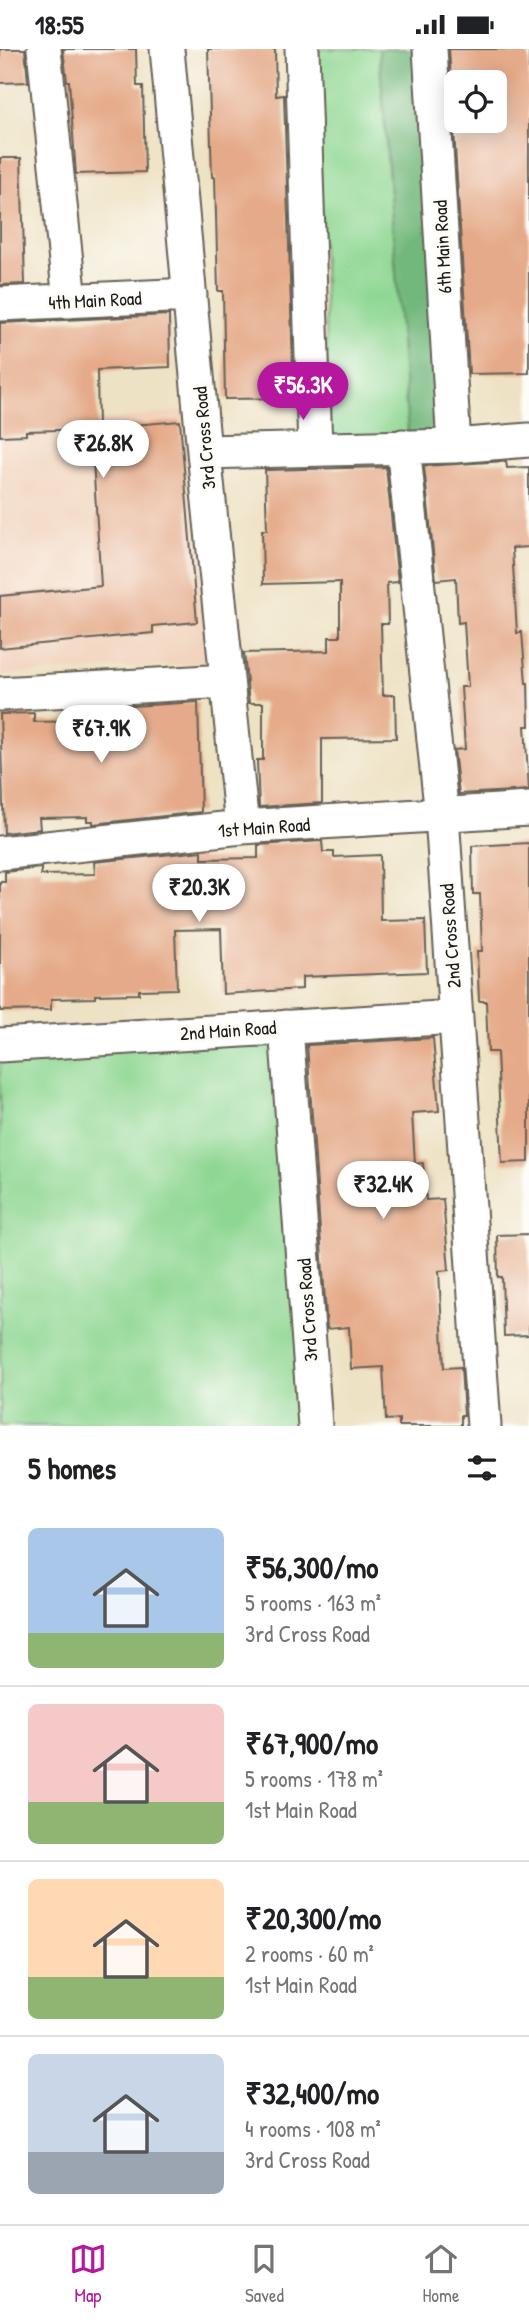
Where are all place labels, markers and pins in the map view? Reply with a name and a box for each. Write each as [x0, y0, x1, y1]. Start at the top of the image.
pin: ₹56.3K [246, 363, 360, 422]
pin: ₹26.8K [46, 421, 160, 480]
pin: ₹67.9K [44, 705, 158, 765]
pin: ₹20.3K [142, 865, 256, 924]
pin: ₹32.4K [326, 1161, 440, 1221]

